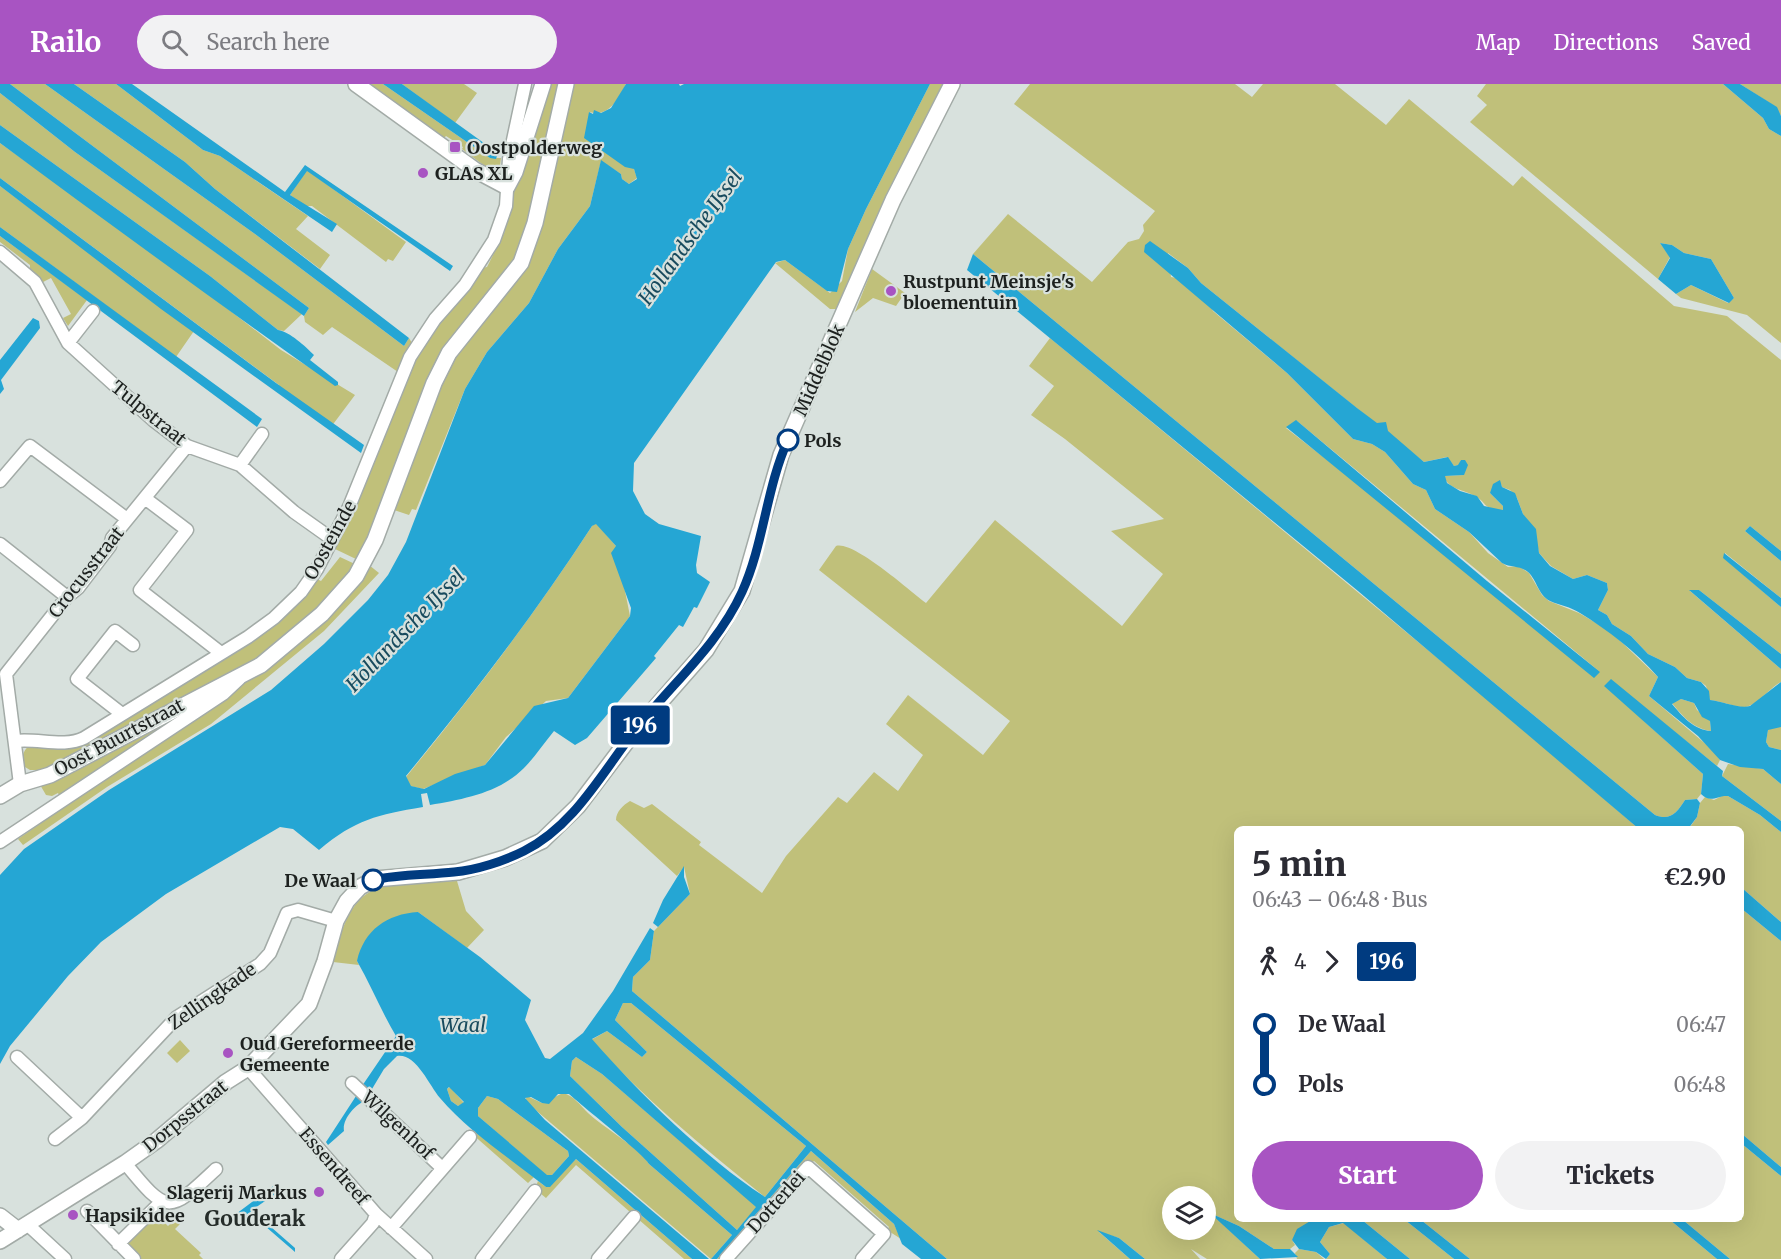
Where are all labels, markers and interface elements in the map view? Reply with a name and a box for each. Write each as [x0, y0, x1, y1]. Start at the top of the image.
search box [137, 15, 557, 69]
text: Railo [30, 24, 101, 60]
icon: search [158, 26, 191, 59]
text: Search here [206, 28, 330, 56]
text: Map [1476, 29, 1520, 56]
text: Directions [1553, 29, 1658, 56]
text: Saved [1691, 29, 1751, 56]
place label: Oostpolderweg [467, 136, 602, 159]
marker: Oostpolderweg [448, 140, 462, 154]
place label: GLAS XL [435, 162, 513, 185]
water label: Hollandsche IJssel [632, 165, 747, 310]
marker: GLAS XL [416, 166, 430, 180]
place label: Rustpunt Meinsje's bloementuin [903, 270, 1074, 314]
marker: Rustpunt Meinsje's bloementuin [884, 284, 898, 298]
street label: Middelblok [789, 320, 850, 419]
street label: Tulpstraat [107, 376, 191, 450]
marker: Pols [777, 429, 799, 451]
place label: Pols [804, 429, 841, 452]
street label: Oosteinde [299, 496, 361, 584]
street label: Crocusstraat [43, 522, 129, 622]
water label: Hollandsche IJssel [339, 563, 470, 697]
street label: Oost Buurtstraat [50, 693, 188, 781]
line badge: 196 [606, 706, 674, 744]
text: 196 [623, 712, 657, 739]
text: 5 min [1252, 844, 1346, 885]
text: €2.90 [1664, 863, 1726, 891]
place label: De Waal [284, 869, 356, 892]
marker: De Waal [362, 869, 384, 891]
text: 06:43 – 06:48 · Bus [1252, 887, 1427, 912]
icon: walk [1252, 945, 1285, 978]
icon: forward [1315, 945, 1348, 978]
text: 196 [1369, 948, 1404, 975]
text: 4 [1294, 949, 1306, 974]
street label: Zellingkade [164, 957, 260, 1035]
text: De Waal [1298, 1010, 1386, 1038]
water label: Waal [440, 1012, 486, 1037]
text: 06:47 [1676, 1012, 1726, 1037]
place label: Oud Gereformeerde Gemeente [240, 1032, 414, 1076]
marker: Oud Gereformeerde Gemeente [221, 1046, 235, 1060]
text: Pols [1298, 1070, 1344, 1098]
text: 06:48 [1674, 1072, 1726, 1097]
street label: Dorpsstraat [138, 1075, 232, 1157]
street label: Wilgenhof [356, 1085, 440, 1165]
street label: Essendreef [294, 1123, 375, 1210]
button: Start [1252, 1141, 1483, 1210]
button: Tickets [1495, 1141, 1726, 1210]
street label: Dotterlei [742, 1166, 810, 1238]
place label: Slagerij Markus [166, 1181, 307, 1204]
marker: Slagerij Markus [312, 1185, 326, 1199]
map controls [1162, 1186, 1216, 1240]
button: layers [1162, 1186, 1216, 1240]
place label: Hapsikidee [85, 1204, 185, 1227]
district label: Gouderak [205, 1205, 306, 1232]
marker: Hapsikidee [66, 1208, 80, 1222]

